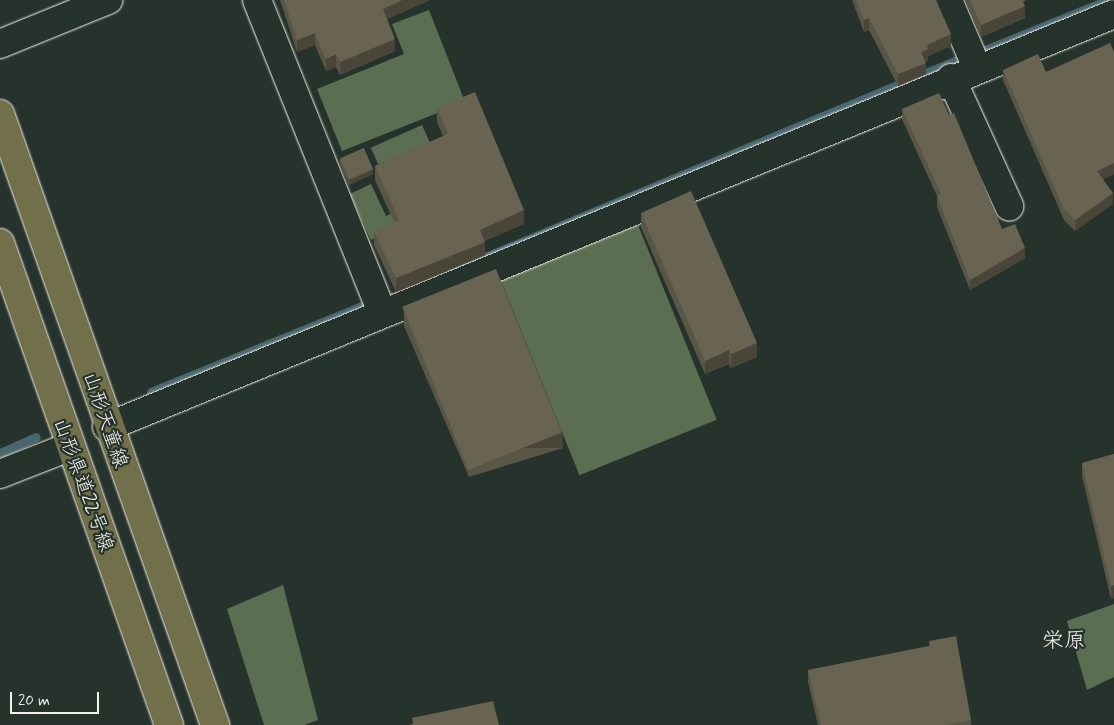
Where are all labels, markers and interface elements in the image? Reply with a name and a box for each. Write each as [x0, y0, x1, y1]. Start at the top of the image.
street label: 山形天童線 [77, 369, 133, 471]
street label: 山形県道22号線 [48, 415, 118, 555]
district label: 栄原 [1042, 629, 1086, 655]
scale bar [12, 682, 101, 714]
text: 20 m [18, 691, 50, 711]

